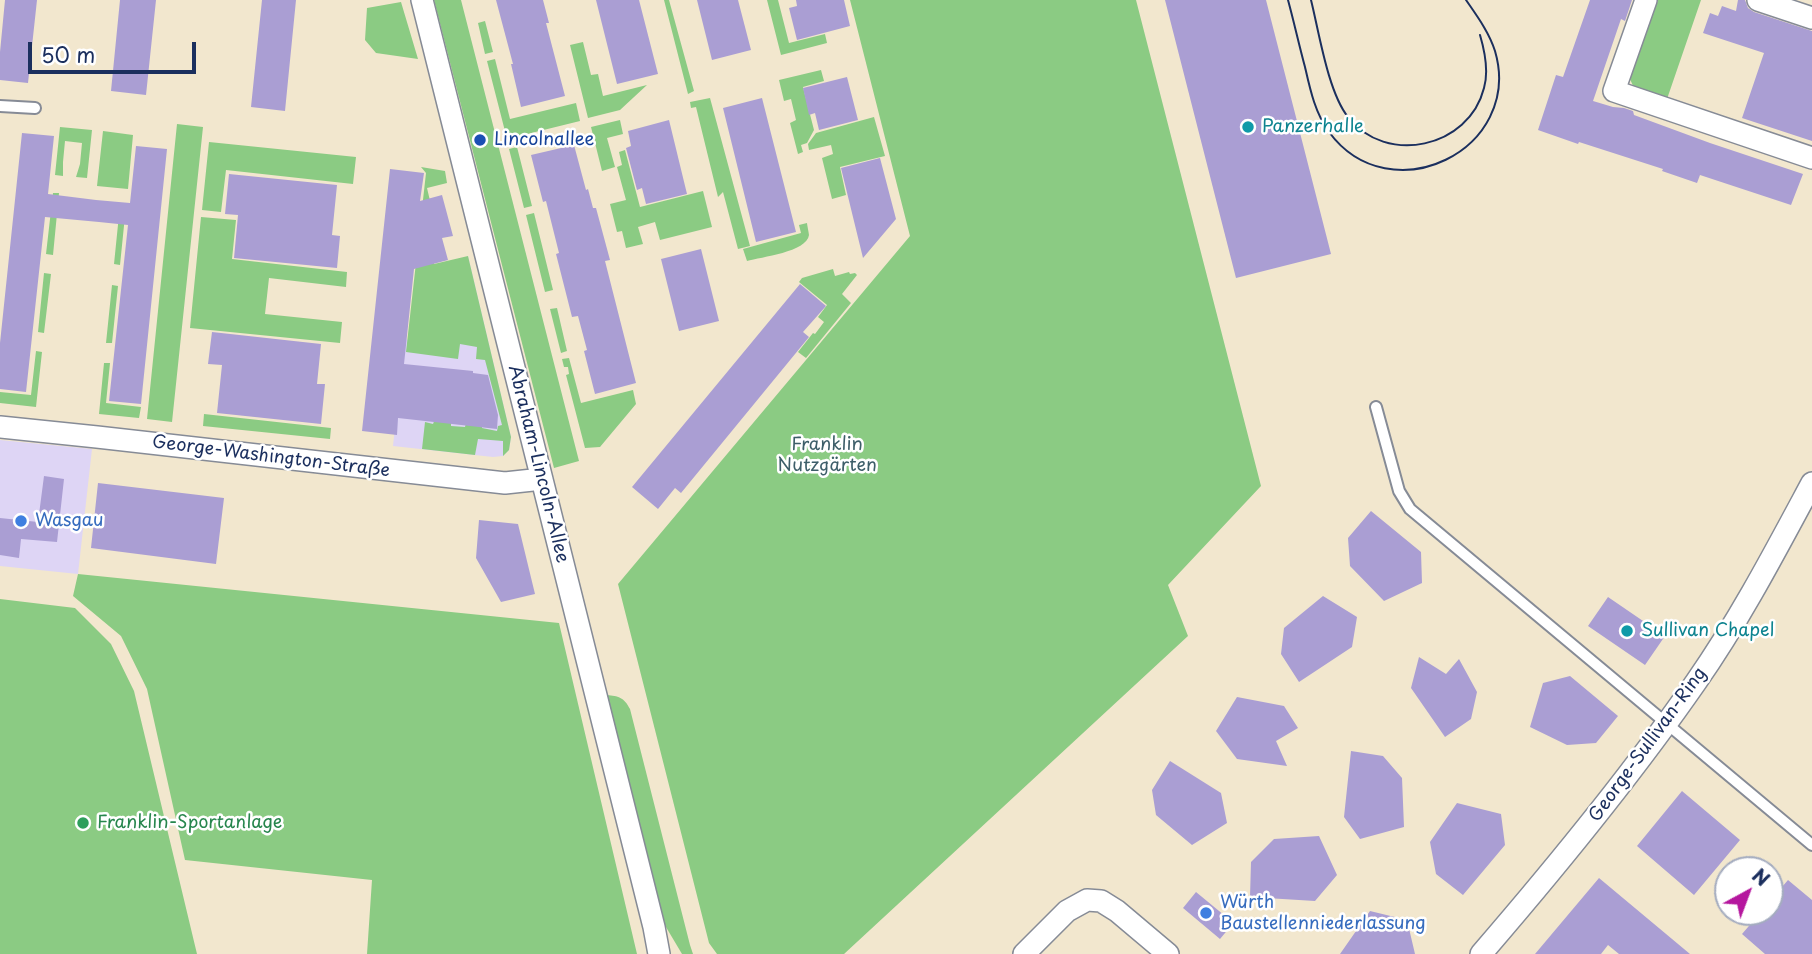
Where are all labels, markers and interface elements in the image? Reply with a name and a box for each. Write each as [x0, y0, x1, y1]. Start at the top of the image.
scale bar [32, 28, 200, 72]
text: 50 m [41, 38, 95, 70]
place label: Panzerhalle [1262, 116, 1364, 138]
marker: Panzerhalle [1240, 119, 1256, 135]
place label: Lincolnallee [494, 129, 594, 151]
marker: Lincolnallee [472, 132, 488, 148]
street label: Abraham-Lincoln-Allee [503, 363, 573, 565]
street label: George-Washington-Straße [151, 432, 391, 482]
park label: Franklin Nutzgärten [777, 434, 877, 476]
place label: Wasgau [35, 510, 103, 532]
marker: Wasgau [13, 513, 29, 529]
place label: Sullivan Chapel [1641, 620, 1774, 642]
marker: Sullivan Chapel [1619, 623, 1635, 639]
street label: George-Sullivan-Ring [1585, 664, 1711, 826]
place label: Franklin-Sportanlage [97, 812, 282, 834]
marker: Franklin-Sportanlage [75, 815, 91, 831]
north arrow [1714, 856, 1784, 926]
text: N [1747, 861, 1776, 892]
place label: Würth Baustellenniederlassung [1220, 892, 1426, 934]
marker: Würth Baustellenniederlassung [1198, 905, 1214, 921]

